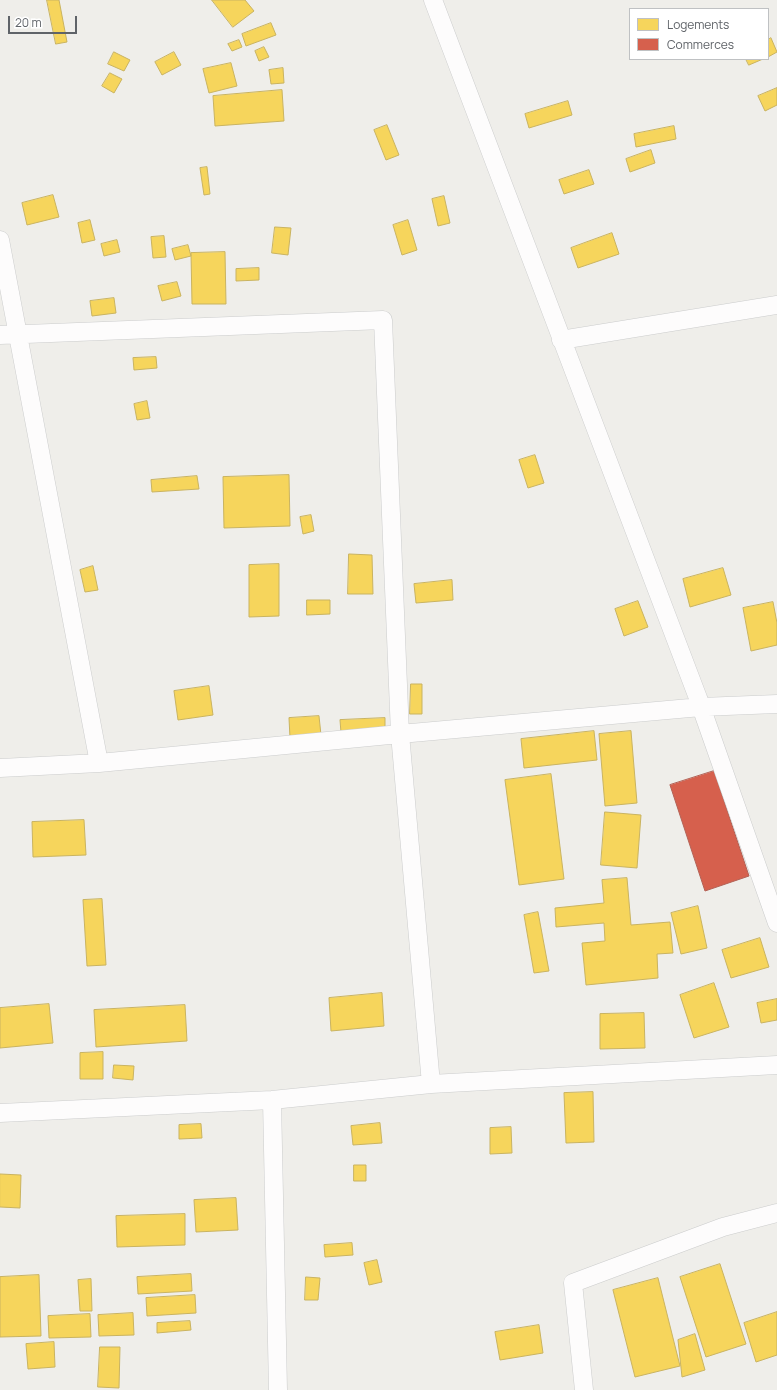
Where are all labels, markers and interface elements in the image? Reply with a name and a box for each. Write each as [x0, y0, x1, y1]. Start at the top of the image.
scale bar [10, 8, 79, 34]
legend [629, 8, 769, 60]
text: 20 m [15, 14, 42, 31]
text: Logements [667, 16, 729, 33]
text: Commerces [667, 36, 734, 53]

